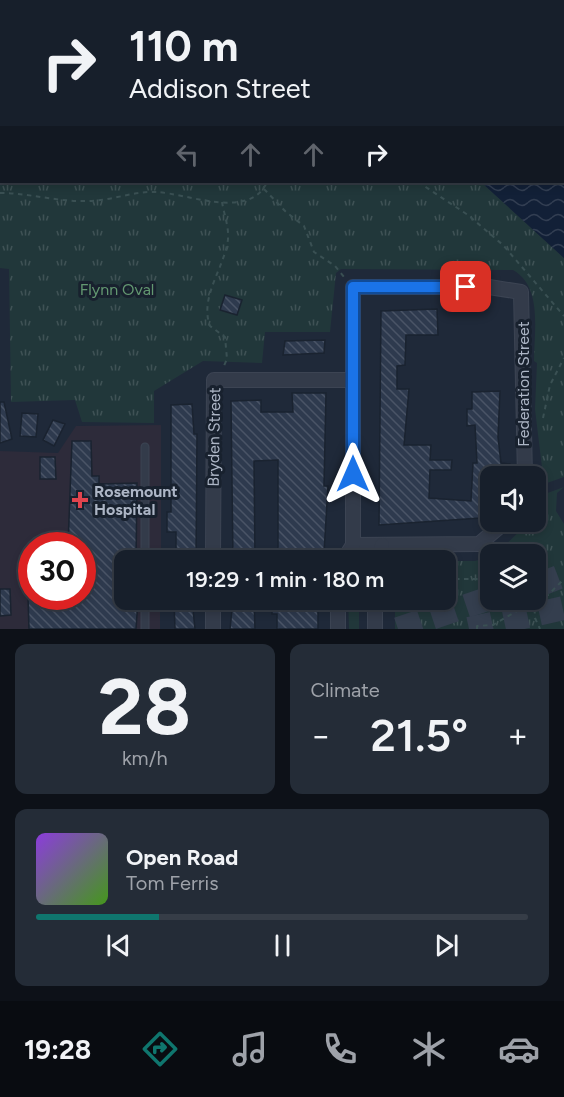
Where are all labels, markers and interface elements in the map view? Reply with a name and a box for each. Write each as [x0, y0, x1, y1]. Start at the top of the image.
text: 110 m [129, 21, 238, 72]
icon: right [30, 24, 108, 102]
text: Addison Street [129, 72, 311, 105]
icon: left [171, 138, 204, 171]
icon: ahead [234, 138, 267, 171]
icon: ahead [297, 138, 330, 171]
icon: right [360, 138, 393, 171]
pin [440, 261, 491, 312]
icon: arrive [449, 270, 482, 303]
park label: Flynn Oval [80, 280, 154, 299]
street label: Federation Street [514, 321, 533, 447]
street label: Bryden Street [204, 387, 224, 487]
position arrow [321, 442, 385, 506]
map controls [480, 466, 546, 610]
button: sound [480, 466, 546, 532]
place label: Rosemount Hospital [94, 482, 178, 519]
marker: Rosemount Hospital [71, 491, 89, 509]
speed limit sign: 30 [18, 532, 96, 610]
button: layers [480, 544, 546, 610]
text: 19:29 · 1 min · 180 m [186, 566, 384, 593]
text: 28 [98, 660, 191, 754]
text: Climate [311, 678, 380, 702]
text: 21.5° [370, 708, 468, 762]
text: − [311, 716, 331, 755]
text: + [507, 716, 528, 755]
text: km/h [122, 746, 168, 770]
text: Open Road [126, 844, 238, 871]
text: Tom Ferris [126, 871, 219, 895]
icon: previous [102, 929, 135, 962]
icon: pause [266, 929, 299, 962]
icon: next [430, 929, 463, 962]
icon: directions [139, 1028, 181, 1070]
icon: music [229, 1028, 271, 1070]
icon: phone [319, 1028, 361, 1070]
icon: climate [408, 1028, 450, 1070]
icon: car [498, 1028, 540, 1070]
text: 19:28 [24, 1033, 91, 1066]

